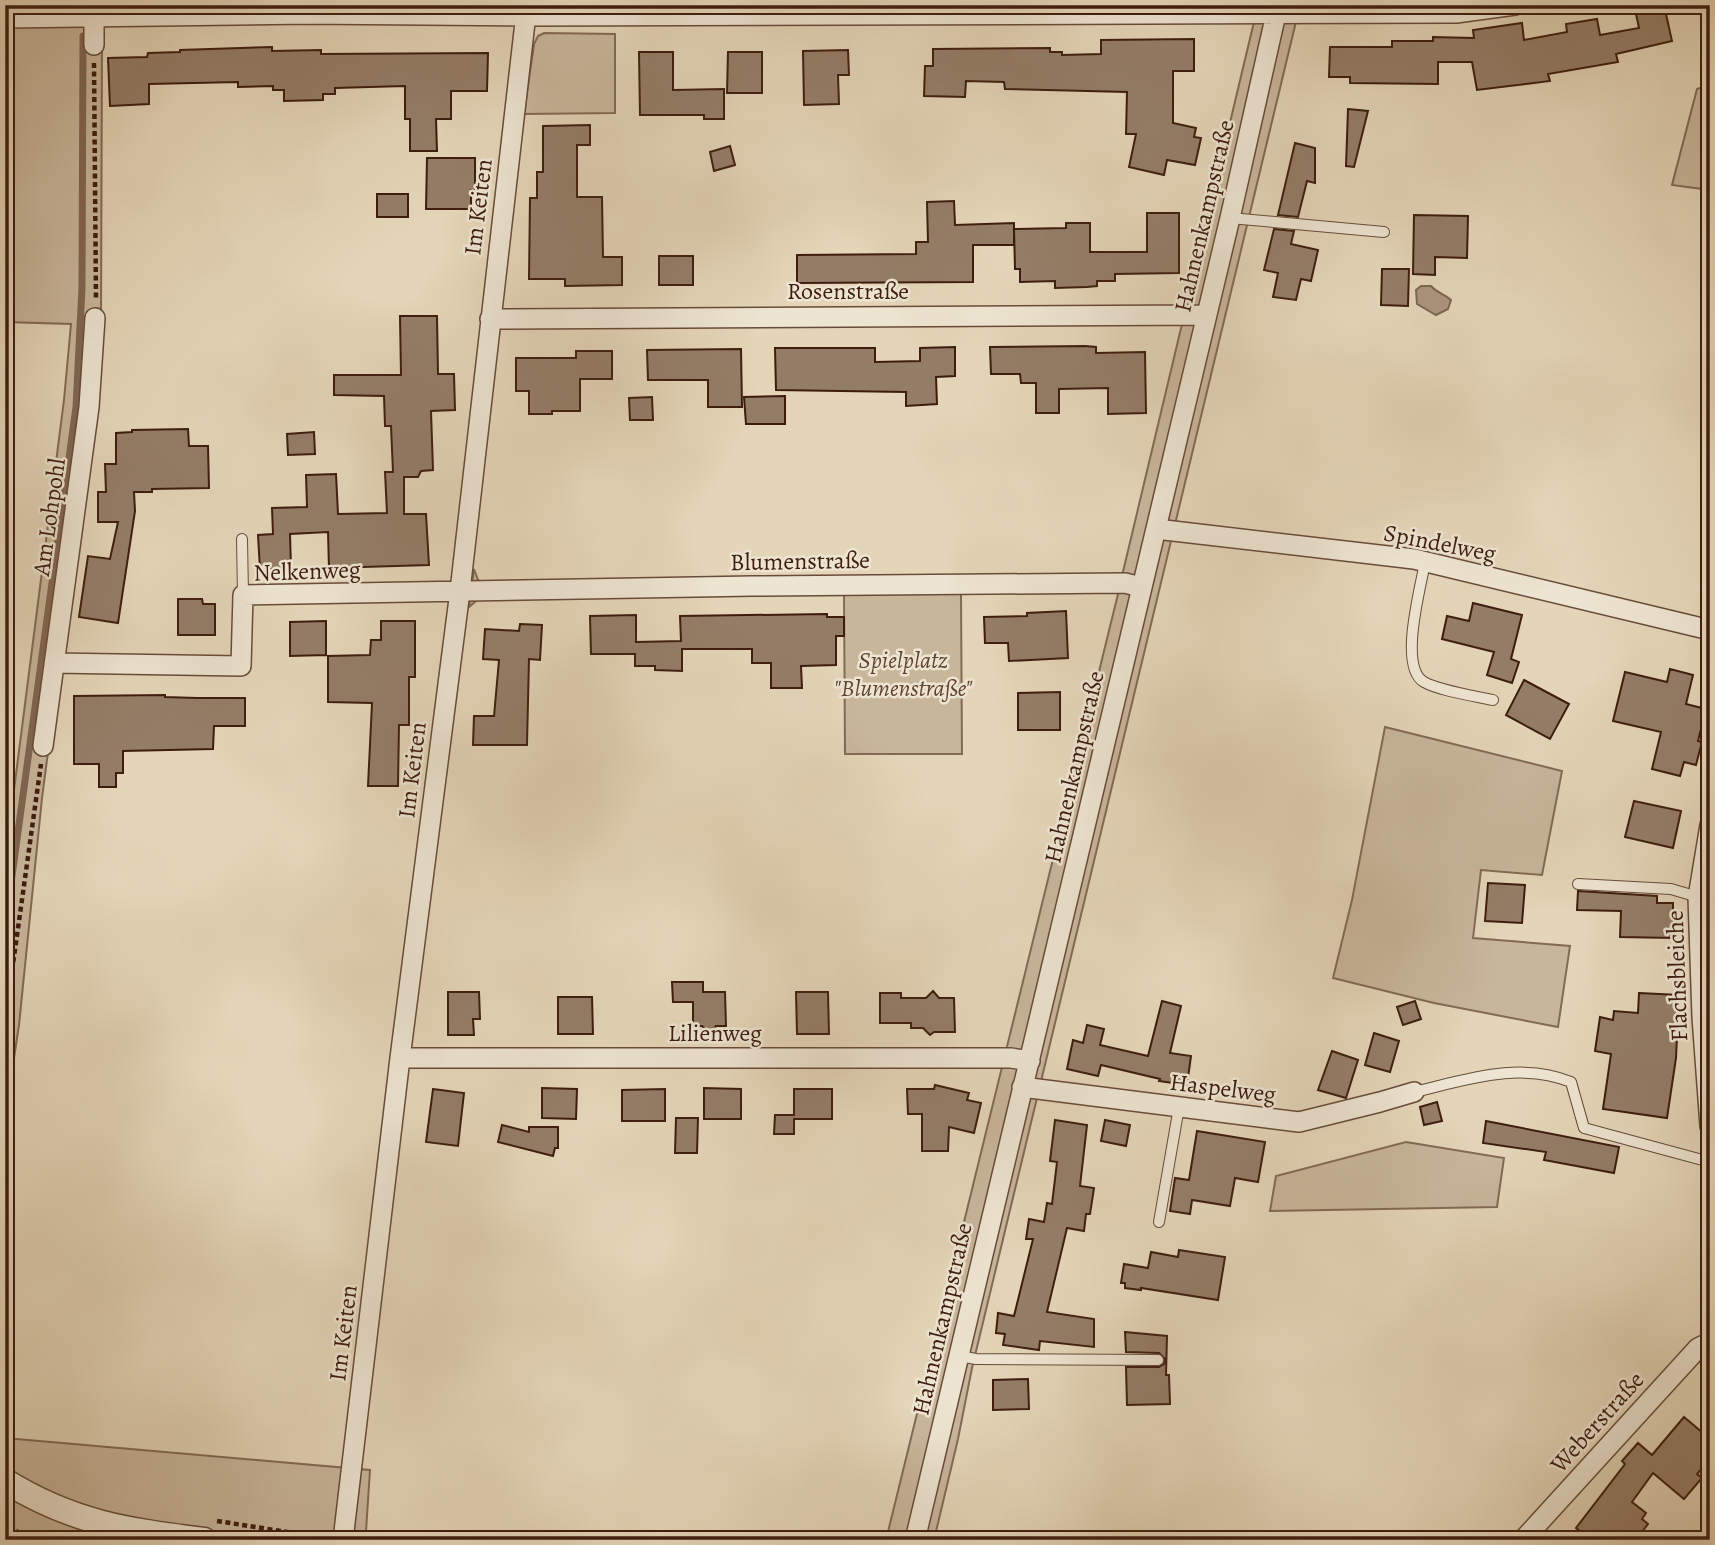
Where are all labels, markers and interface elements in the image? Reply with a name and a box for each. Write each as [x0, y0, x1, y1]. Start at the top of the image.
street label: Hahnenkampstraße [1166, 117, 1242, 315]
street label: Im Keiten [456, 157, 500, 257]
street label: Rosenstraße [787, 275, 909, 307]
street label: Am Lohpohl [25, 456, 73, 579]
street label: Spindelweg [1381, 516, 1499, 570]
street label: Blumenstraße [730, 544, 870, 578]
street label: Nelkenweg [253, 553, 361, 589]
park label: Spielplatz "Blumenstraße" [834, 644, 973, 704]
street label: Hahnenkampstraße [1036, 668, 1112, 866]
street label: Im Keiten [390, 720, 434, 820]
street label: Flachsbleiche [1659, 910, 1695, 1042]
street label: Lilienweg [668, 1017, 762, 1049]
street label: Haspelweg [1168, 1066, 1278, 1110]
street label: Hahnenkampstraße [904, 1220, 980, 1418]
street label: Im Keiten [321, 1283, 365, 1383]
street label: Weberstraße [1542, 1364, 1651, 1480]

